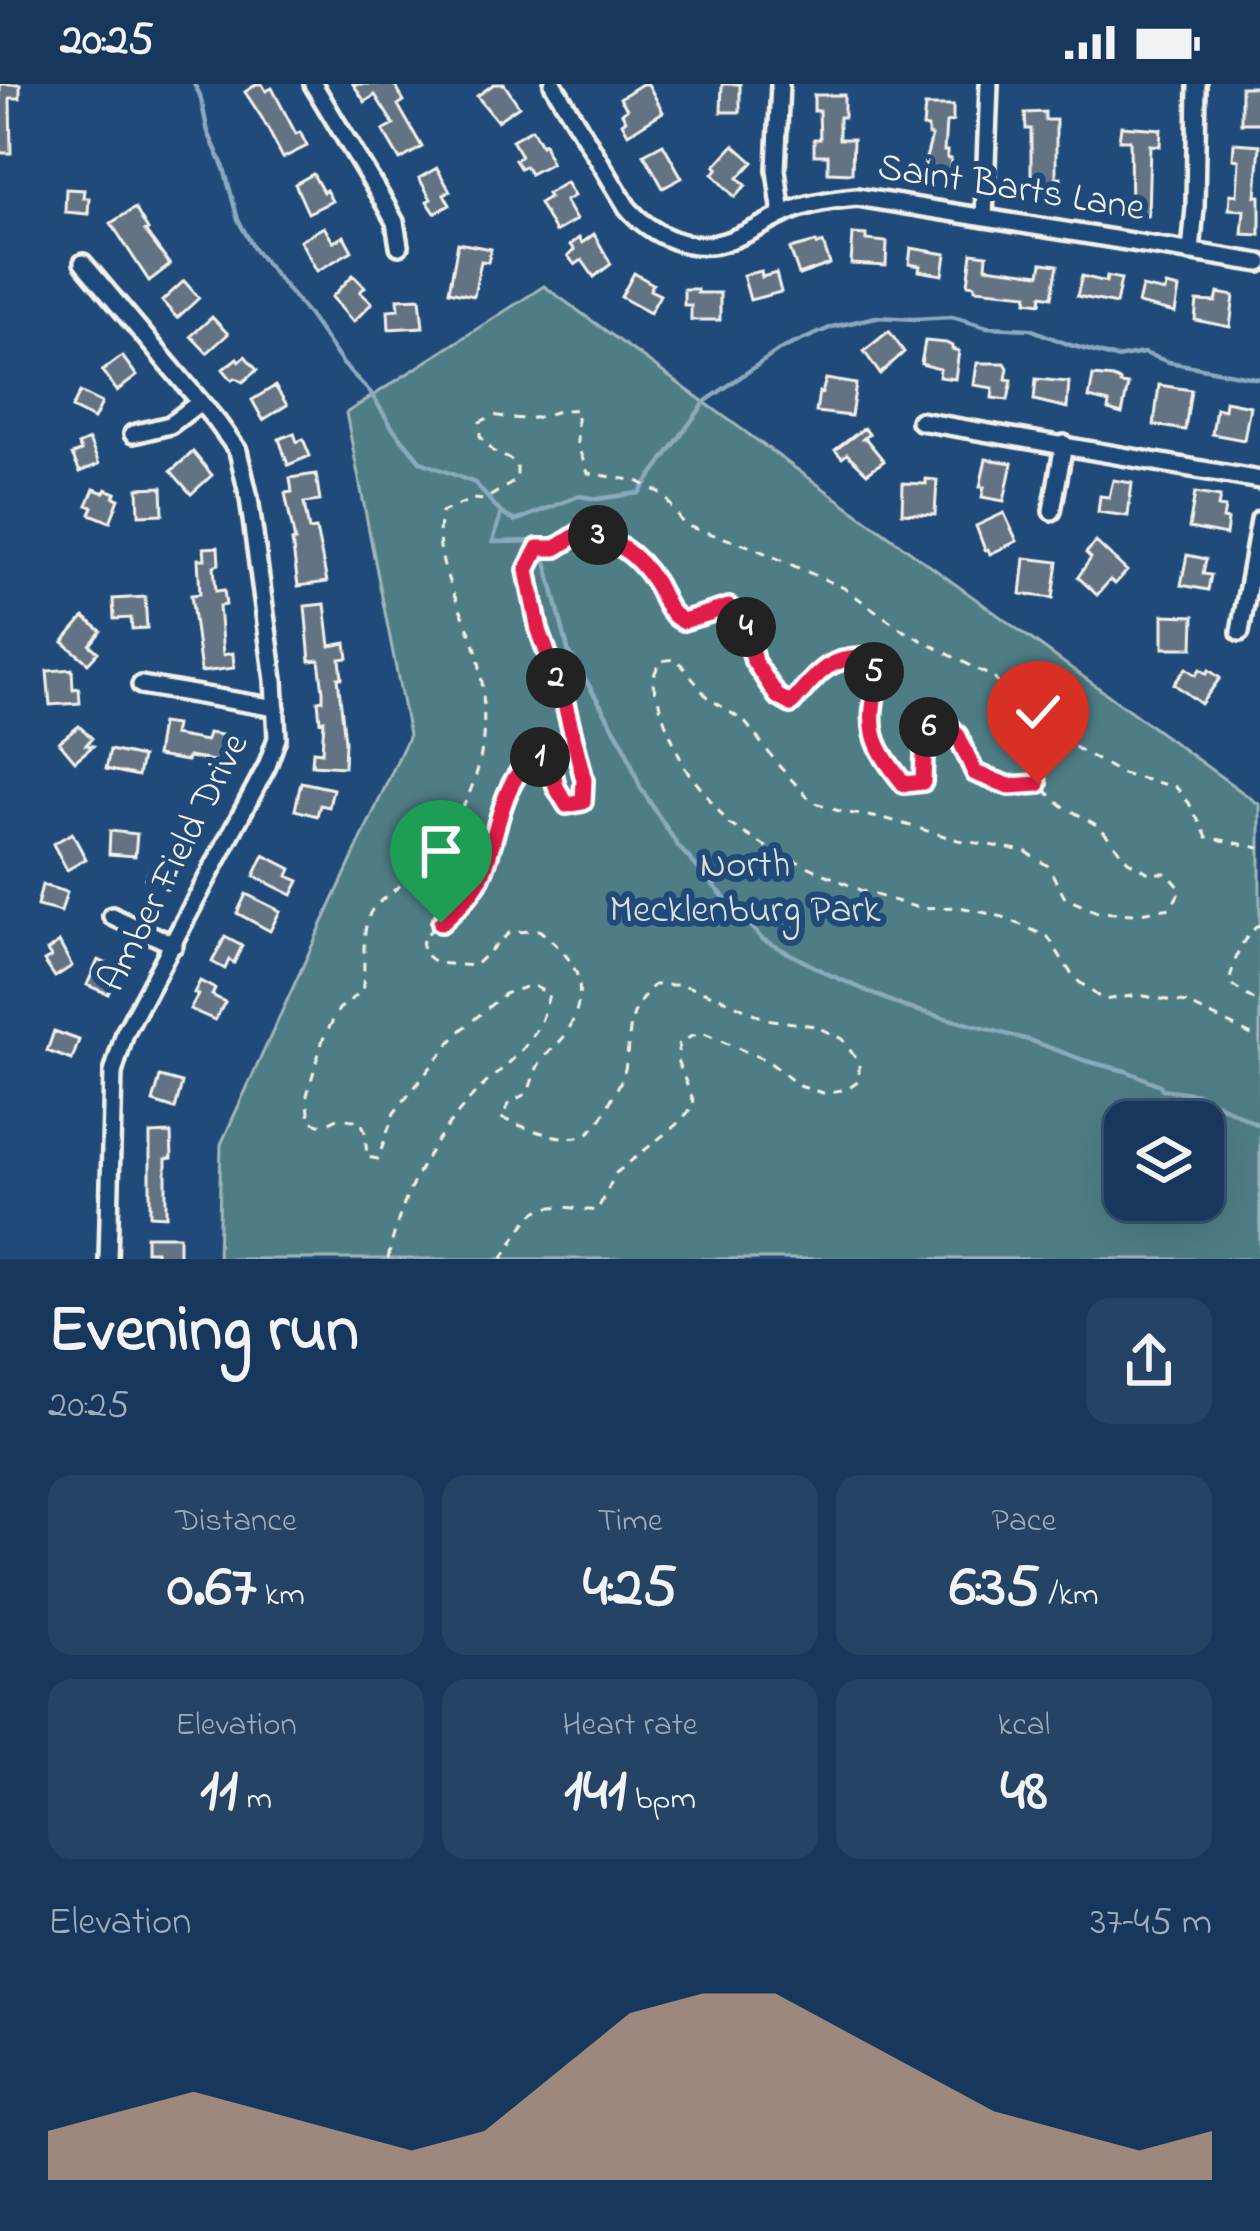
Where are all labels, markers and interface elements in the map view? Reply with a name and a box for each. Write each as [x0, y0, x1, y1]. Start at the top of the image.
text: 20:25 [60, 9, 154, 75]
street label: Saint Barts Lane [873, 140, 1149, 238]
pin: 3 [568, 505, 628, 565]
text: 3 [591, 511, 605, 559]
pin: 4 [716, 597, 776, 657]
text: 4 [739, 603, 753, 651]
pin: 5 [844, 642, 904, 702]
pin: 2 [526, 648, 586, 708]
text: 5 [865, 648, 883, 696]
text: 2 [548, 654, 564, 702]
pin [987, 661, 1089, 784]
icon: check [1005, 679, 1071, 745]
pin: 6 [899, 697, 959, 757]
text: 6 [922, 703, 936, 751]
street label: Amber Field Drive [85, 723, 265, 1002]
pin: 1 [510, 727, 570, 787]
text: 1 [535, 733, 545, 781]
pin [390, 800, 492, 923]
icon: arrive [408, 818, 474, 884]
park label: North Mecklenburg Park [609, 838, 882, 940]
map controls [1104, 1101, 1224, 1221]
button: layers [1104, 1101, 1224, 1221]
text: Evening run [48, 1285, 359, 1381]
button: share [1086, 1298, 1212, 1424]
text: 20:25 [48, 1378, 129, 1435]
text: Distance [175, 1498, 297, 1546]
text: Time [597, 1498, 663, 1546]
text: Pace [992, 1498, 1056, 1546]
text: 0.67 [167, 1546, 256, 1633]
text: 4:25 [583, 1546, 677, 1633]
text: 6:35 [949, 1546, 1040, 1633]
text: km [256, 1572, 305, 1620]
text: /km [1040, 1572, 1099, 1620]
text: Elevation [175, 1702, 297, 1750]
text: Heart rate [562, 1702, 698, 1750]
text: kcal [998, 1702, 1050, 1750]
text: 11 [200, 1750, 238, 1837]
text: 141 [564, 1750, 627, 1837]
text: 48 [1000, 1750, 1048, 1837]
text: m [238, 1776, 272, 1824]
text: bpm [627, 1776, 696, 1824]
text: Elevation [48, 1895, 191, 1952]
text: 37–45 m [1090, 1895, 1212, 1952]

